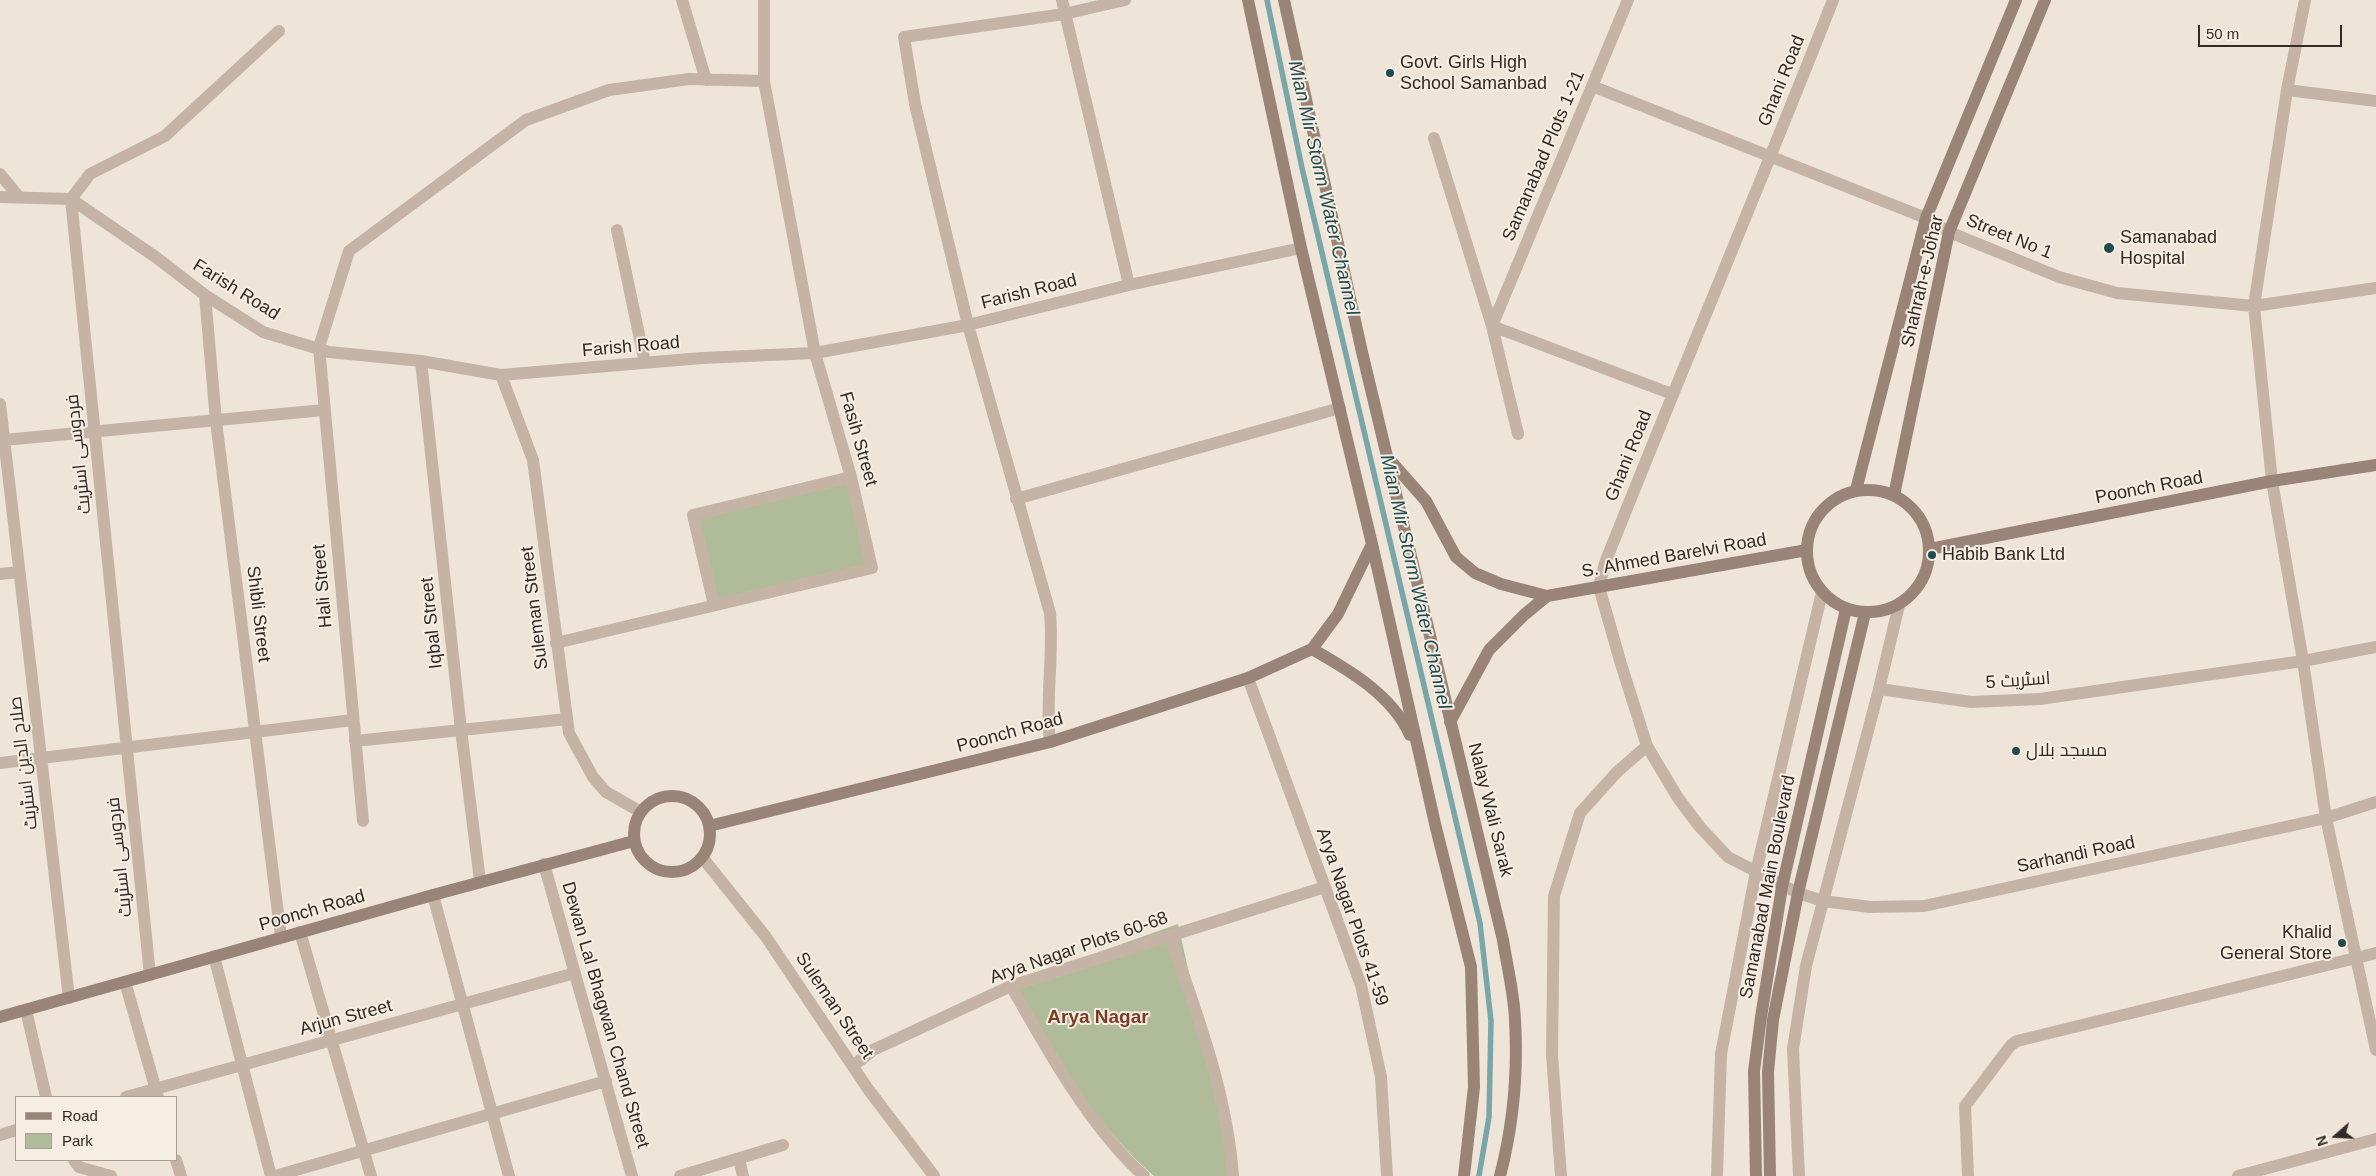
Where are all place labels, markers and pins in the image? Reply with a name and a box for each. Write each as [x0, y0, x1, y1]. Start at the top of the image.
place label: Govt. Girls High School Samanbad [1400, 52, 1547, 94]
marker: Govt. Girls High School Samanbad [1384, 67, 1396, 79]
place label: Samanabad Hospital [2120, 227, 2217, 270]
marker: Samanabad Hospital [2102, 241, 2116, 255]
place label: Habib Bank Ltd [1942, 544, 2065, 566]
marker: Habib Bank Ltd [1926, 549, 1938, 561]
place label: مسجد بلال [2026, 740, 2107, 762]
marker: مسجد بلال [2010, 745, 2022, 757]
place label: Khalid General Store [2220, 922, 2332, 964]
marker: Khalid General Store [2336, 937, 2348, 949]

